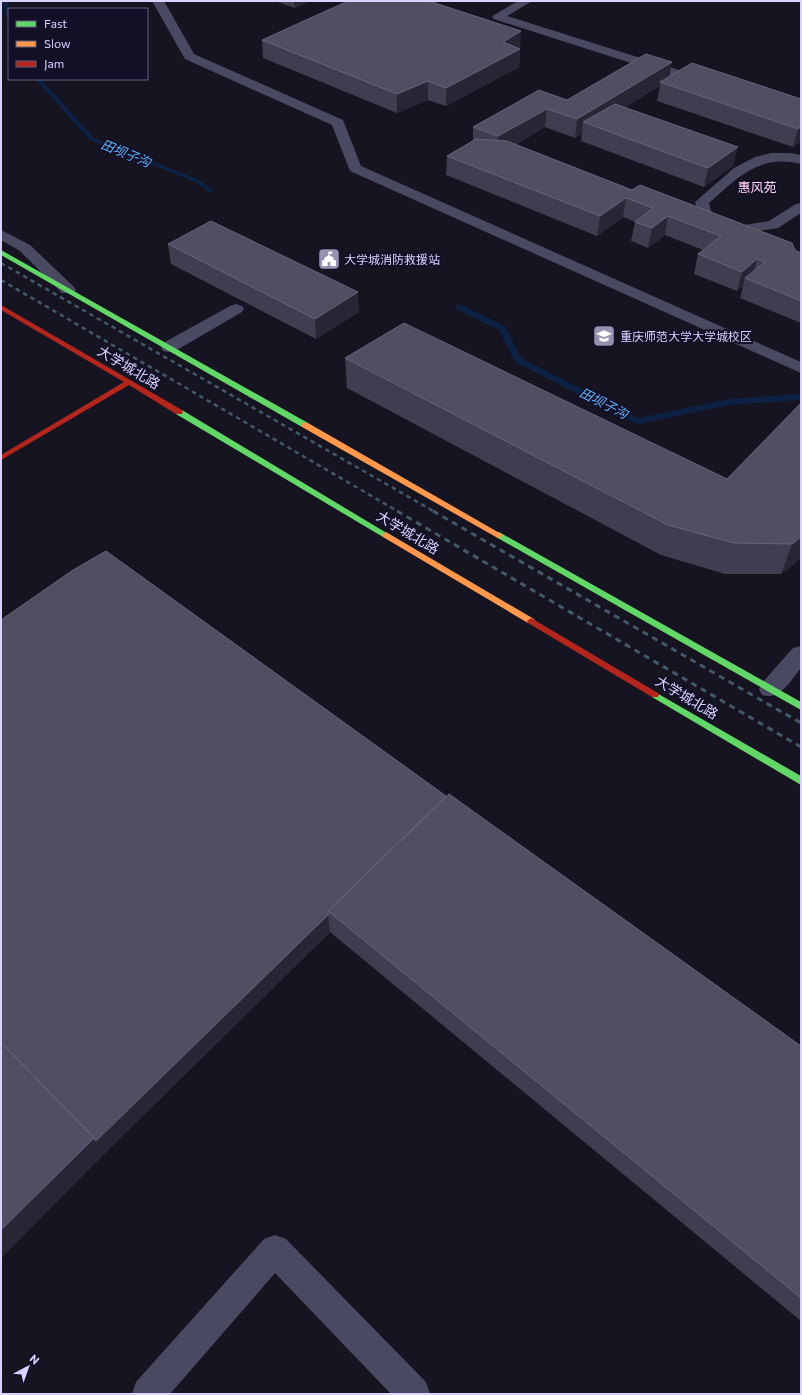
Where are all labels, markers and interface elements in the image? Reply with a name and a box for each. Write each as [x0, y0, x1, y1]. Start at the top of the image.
legend [8, 8, 148, 80]
text: Fast [44, 16, 67, 30]
text: Slow [44, 36, 71, 50]
text: Jam [44, 56, 64, 71]
water label: 田坝子沟 [99, 136, 155, 171]
district label: 惠风苑 [737, 179, 777, 195]
public building icon: 大学城消防救援站 [316, 246, 342, 272]
place label: 大学城消防救援站 [344, 252, 440, 266]
school or university icon: 重庆师范大学大学城校区 [591, 323, 617, 349]
place label: 重庆师范大学大学城校区 [620, 329, 752, 343]
street label: 大学城北路 [95, 342, 163, 392]
water label: 田坝子沟 [577, 384, 633, 423]
street label: 大学城北路 [374, 507, 442, 557]
street label: 大学城北路 [653, 672, 721, 722]
north arrow [8, 1347, 48, 1387]
text: N [28, 1351, 42, 1367]

